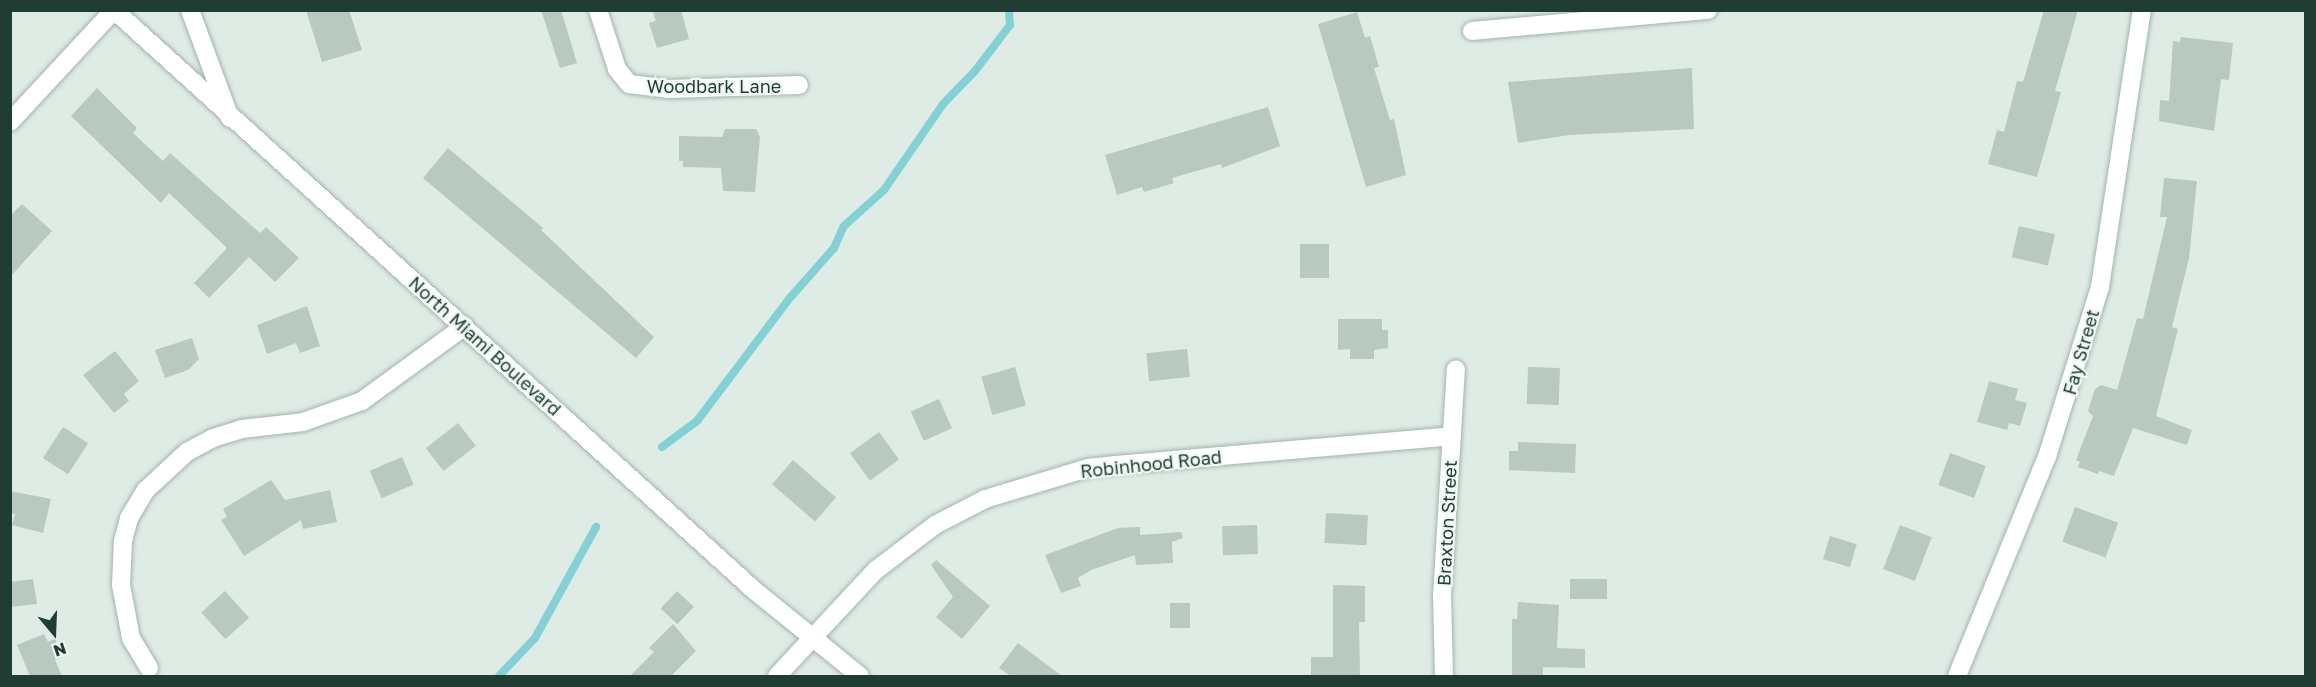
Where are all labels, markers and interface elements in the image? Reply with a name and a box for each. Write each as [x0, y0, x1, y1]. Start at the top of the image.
street label: Woodbark Lane [647, 75, 781, 97]
street label: North Miami Boulevard [404, 272, 566, 420]
street label: Fay Street [2058, 307, 2104, 397]
street label: Robinhood Road [1079, 446, 1223, 482]
street label: Braxton Street [1433, 459, 1461, 587]
north arrow [24, 603, 84, 663]
text: N [51, 639, 69, 661]

